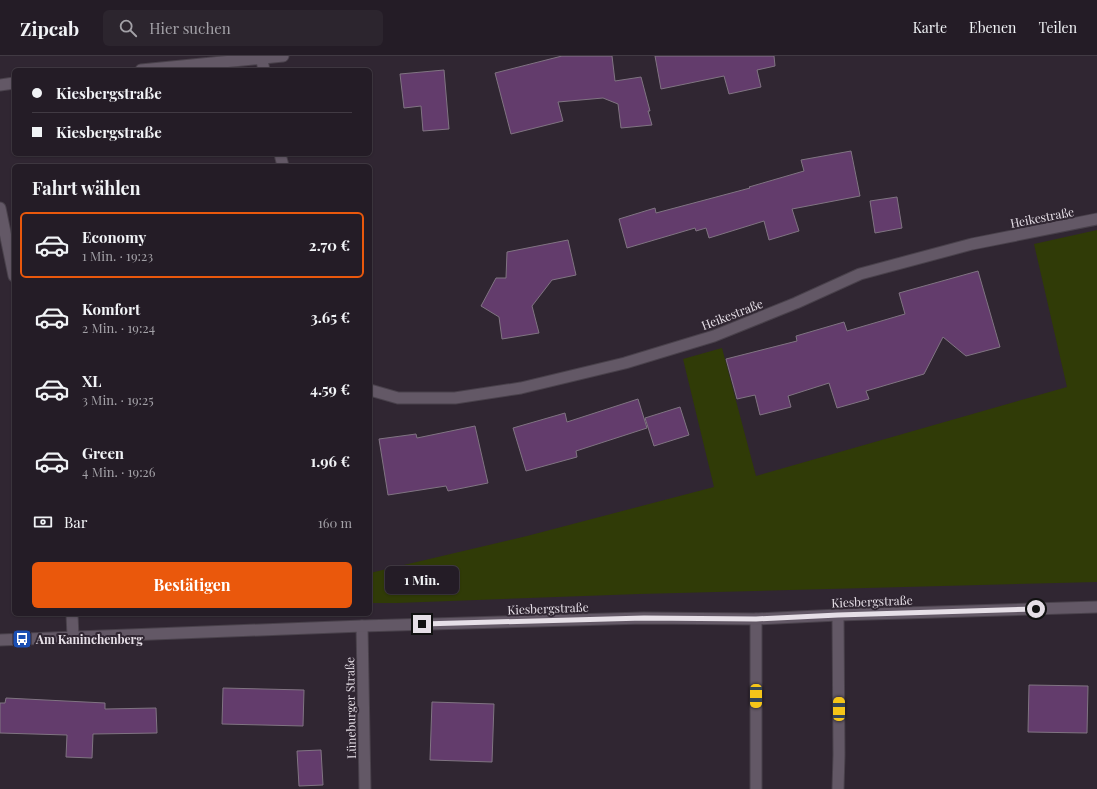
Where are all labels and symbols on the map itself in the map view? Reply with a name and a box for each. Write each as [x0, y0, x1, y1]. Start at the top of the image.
street label: Heikestraße [1009, 203, 1075, 231]
street label: Heikestraße [699, 295, 765, 333]
callout: 1 Min. [385, 566, 459, 594]
street label: Kiesbergstraße [831, 592, 913, 610]
street label: Kiesbergstraße [507, 599, 589, 617]
route start [1027, 600, 1045, 618]
route end [413, 615, 431, 633]
bus stop icon: Am Kaninchenberg [11, 628, 33, 650]
place label: Am Kaninchenberg [35, 631, 143, 647]
street label: Lüneburger Straße [341, 657, 359, 759]
car [750, 684, 762, 708]
car [833, 697, 845, 721]

